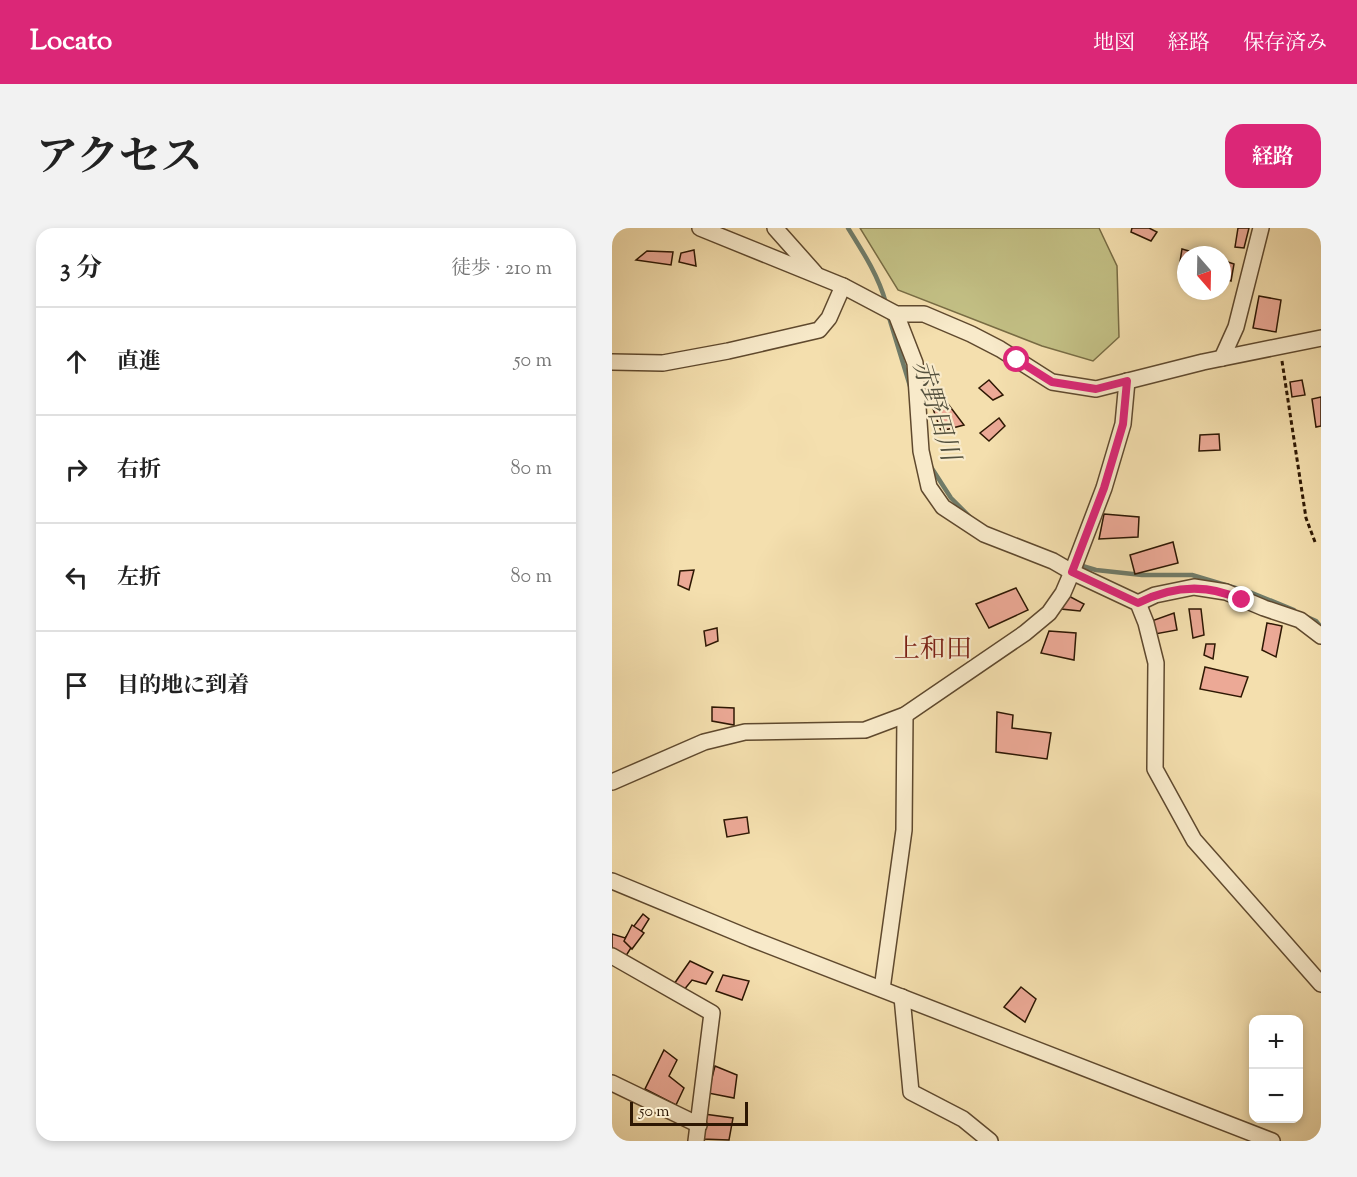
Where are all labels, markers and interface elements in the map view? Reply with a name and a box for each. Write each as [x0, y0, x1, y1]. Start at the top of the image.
text: Locato [30, 22, 112, 62]
text: 地図 [1093, 29, 1135, 59]
text: 経路 [1168, 29, 1210, 59]
text: 保存済み [1243, 29, 1327, 59]
button: 経路 [1225, 124, 1321, 188]
text: アクセス [36, 130, 203, 190]
north arrow [1177, 246, 1231, 300]
text: 3 分 [60, 251, 102, 288]
text: 徒歩 · 210 m [451, 255, 552, 284]
icon: ahead [60, 345, 93, 378]
route start [1003, 346, 1029, 372]
text: 直進 [117, 347, 161, 379]
text: 50 m [514, 347, 552, 376]
water label: 赤野田川 [902, 356, 968, 469]
icon: right [60, 453, 93, 486]
text: 右折 [117, 455, 161, 487]
text: 80 m [511, 455, 552, 484]
icon: left [60, 561, 93, 594]
text: 左折 [117, 563, 161, 595]
text: 80 m [511, 563, 552, 592]
route end [1228, 586, 1254, 612]
district label: 上和田 [894, 632, 972, 669]
icon: arrive [60, 669, 93, 702]
text: 目的地に到着 [117, 671, 249, 703]
map controls [1249, 1015, 1303, 1123]
button: + [1249, 1015, 1303, 1069]
button: − [1249, 1069, 1303, 1123]
scale bar [630, 1099, 748, 1126]
text: 50 m [639, 1101, 670, 1124]

